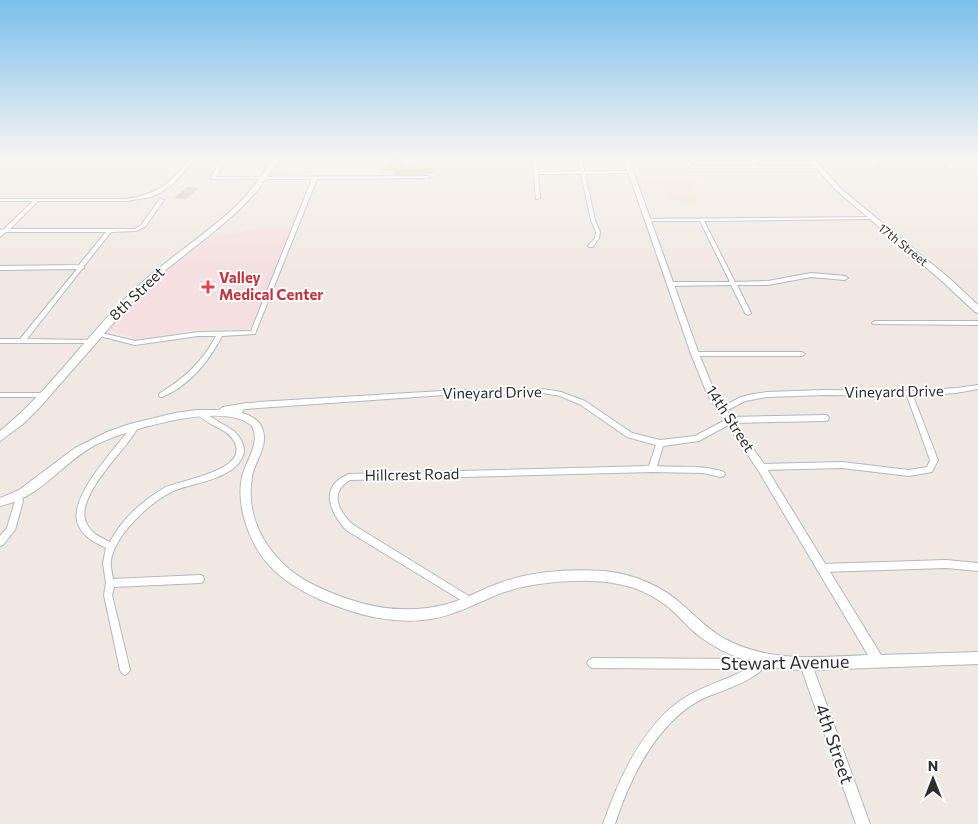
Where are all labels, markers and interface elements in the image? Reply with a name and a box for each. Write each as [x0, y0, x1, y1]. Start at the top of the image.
street label: 17th Street [876, 220, 931, 268]
street label: 8th Street [105, 263, 167, 324]
place label: Valley Medical Center [219, 268, 324, 303]
marker: Valley Medical Center [201, 280, 215, 294]
street label: Vineyard Drive [844, 381, 944, 401]
street label: Vineyard Drive [442, 382, 542, 402]
street label: 14th Street [703, 382, 759, 455]
street label: Hillcrest Road [365, 464, 459, 484]
street label: Stewart Avenue [721, 650, 849, 674]
street label: 4th Street [811, 701, 859, 786]
north arrow [908, 754, 958, 804]
text: N [928, 757, 938, 774]

